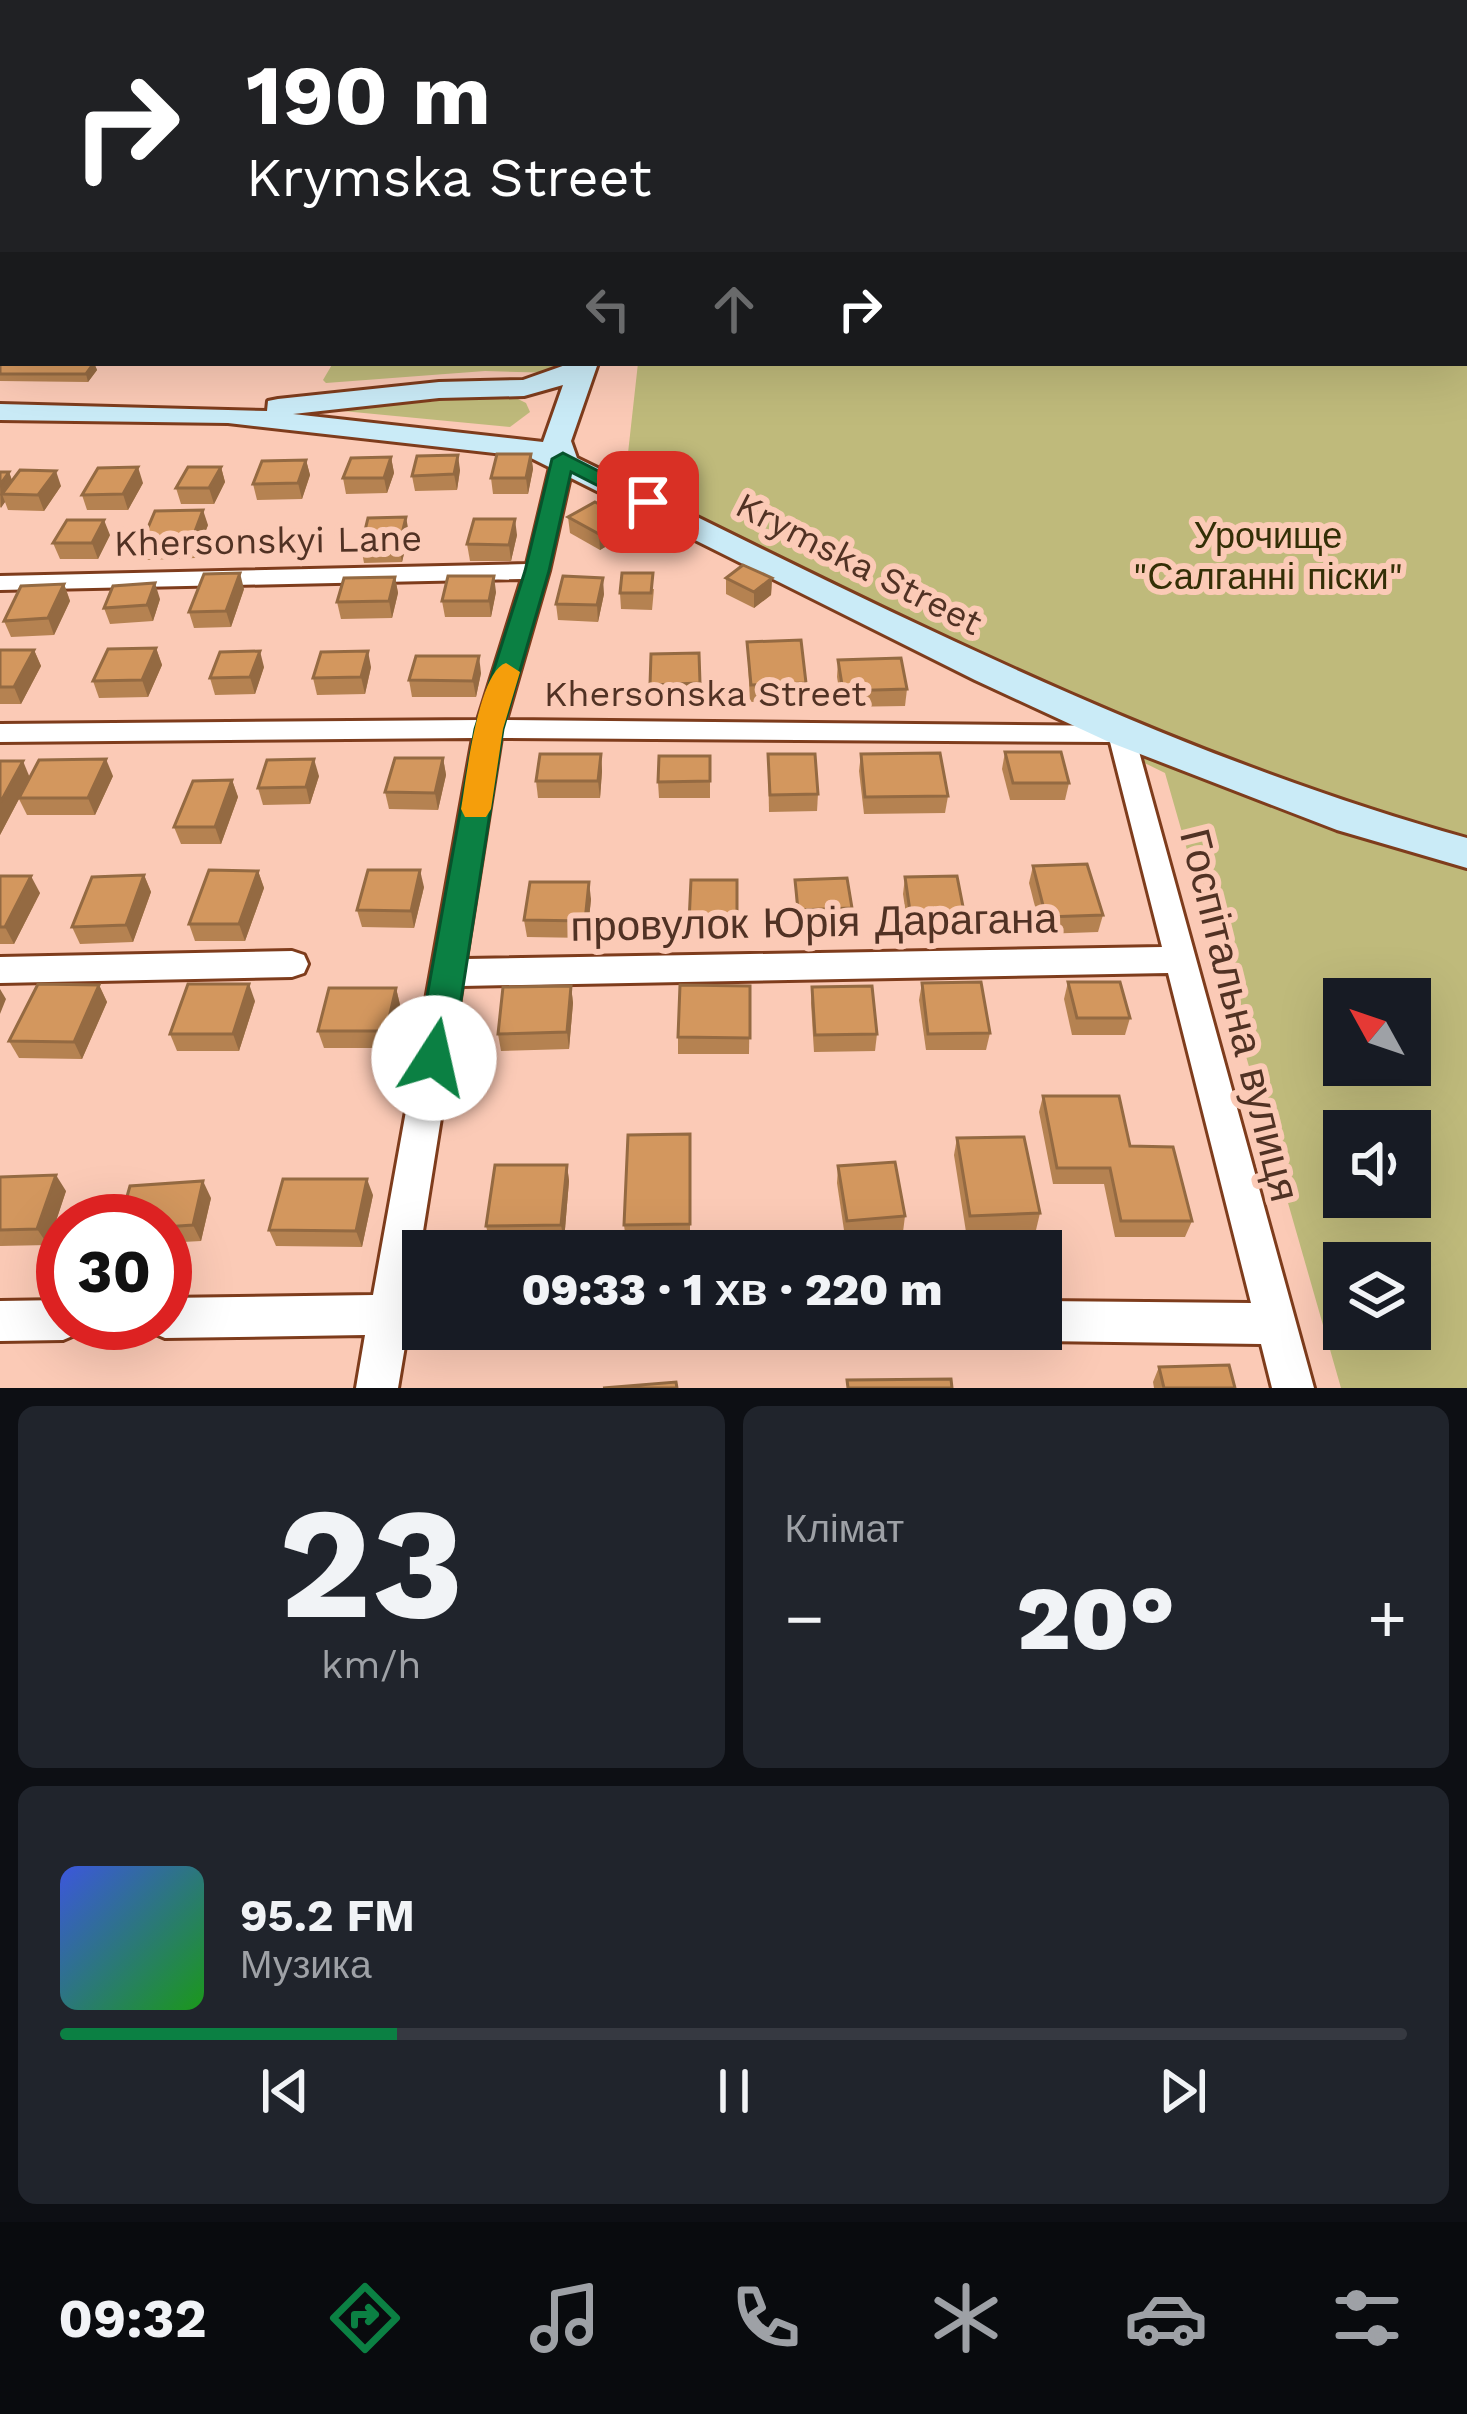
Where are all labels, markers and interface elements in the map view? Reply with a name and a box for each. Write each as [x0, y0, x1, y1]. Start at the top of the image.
text: 190 m [246, 46, 491, 144]
icon: right [48, 48, 204, 204]
text: Krymska Street [246, 146, 652, 209]
icon: left [575, 276, 641, 342]
icon: ahead [701, 276, 767, 342]
icon: right [827, 276, 893, 342]
pin [597, 451, 699, 553]
icon: arrive [615, 469, 681, 535]
street label: Krymska Street [729, 484, 989, 644]
park label: Урочище "Салганні піски" [1133, 515, 1403, 598]
street label: Khersonskyi Lane [114, 517, 422, 565]
street label: Khersonska Street [544, 673, 866, 715]
street label: Госпітальна вулиця [1170, 824, 1310, 1206]
street label: провулок Юрія Дарагана [570, 893, 1059, 951]
north arrow [1323, 978, 1431, 1086]
map controls [1323, 978, 1431, 1350]
position arrow [371, 995, 497, 1121]
button: sound [1323, 1110, 1431, 1218]
speed limit sign: 30 [36, 1194, 192, 1350]
button: layers [1323, 1242, 1431, 1350]
text: 09:33 · 1 хв · 220 m [522, 1263, 942, 1316]
text: 23 [279, 1472, 464, 1655]
text: Клімат [785, 1506, 904, 1551]
text: 20° [1017, 1565, 1175, 1671]
text: − [785, 1580, 824, 1657]
text: + [1367, 1580, 1407, 1657]
text: km/h [321, 1642, 421, 1687]
text: 95.2 FM [240, 1889, 415, 1942]
text: Музика [240, 1942, 372, 1987]
icon: previous [252, 2058, 318, 2124]
icon: pause [701, 2058, 767, 2124]
icon: next [1150, 2058, 1216, 2124]
icon: directions [323, 2276, 407, 2360]
icon: music [523, 2276, 607, 2360]
icon: phone [724, 2276, 808, 2360]
icon: climate [924, 2276, 1008, 2360]
icon: car [1124, 2276, 1208, 2360]
icon: filters [1325, 2276, 1409, 2360]
text: 09:32 [58, 2287, 207, 2350]

